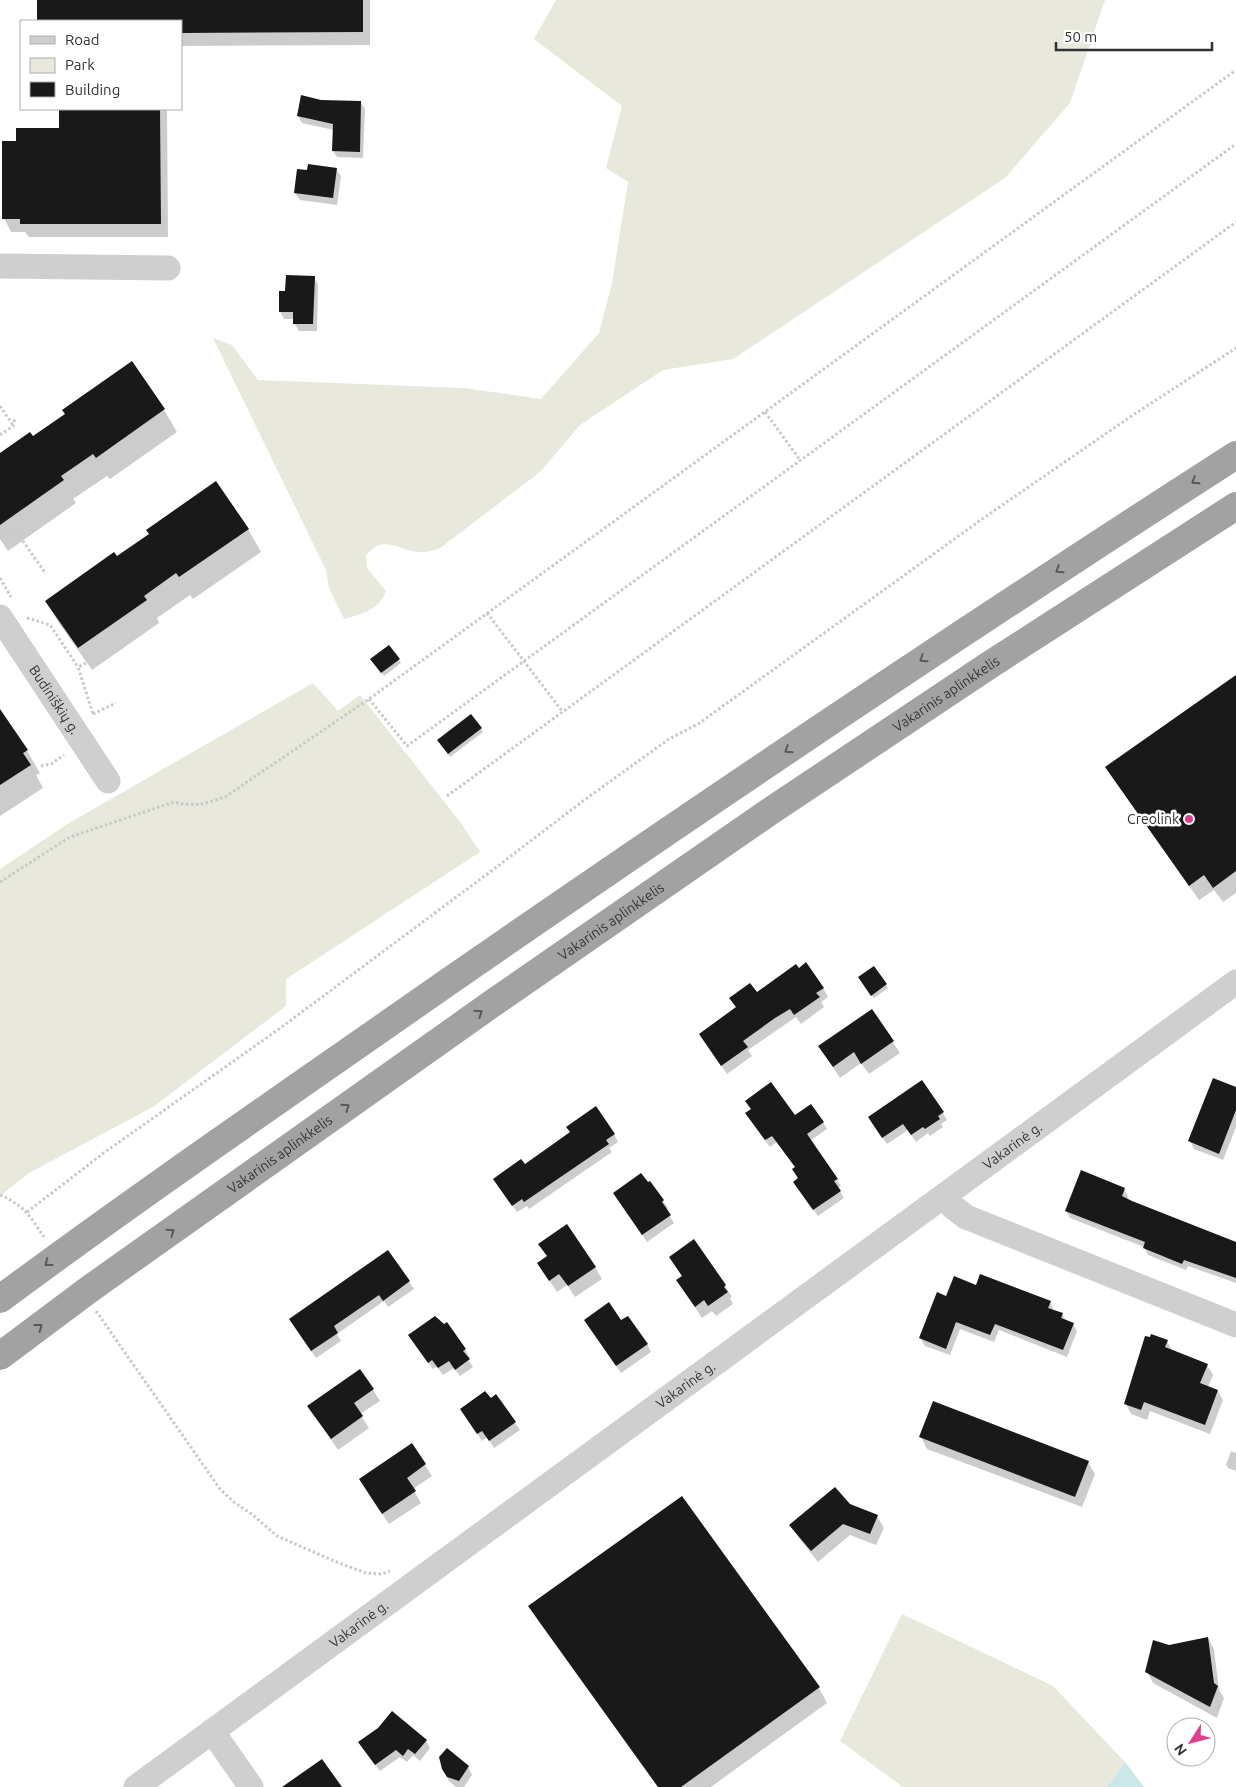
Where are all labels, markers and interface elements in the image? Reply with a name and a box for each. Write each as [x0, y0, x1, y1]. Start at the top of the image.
legend [20, 20, 182, 110]
scale bar [1056, 20, 1212, 52]
text: 50 m [1064, 28, 1097, 45]
text: Road [65, 31, 100, 48]
text: Park [65, 56, 95, 73]
text: Building [65, 81, 120, 98]
one-way arrow [1191, 475, 1200, 485]
one-way arrow [1055, 564, 1065, 573]
street label: Vakarinis aplinkkelis [890, 653, 1003, 735]
one-way arrow [919, 653, 928, 663]
street label: Budiniškių g. [26, 662, 83, 737]
one-way arrow [784, 744, 794, 753]
place label: Creolink [1127, 811, 1179, 827]
marker: Creolink [1183, 813, 1195, 825]
street label: Vakarinis aplinkkelis [555, 879, 667, 963]
one-way arrow [473, 1010, 482, 1019]
one-way arrow [340, 1104, 350, 1113]
street label: Vakarinis aplinkkelis [224, 1112, 335, 1197]
street label: Vakarinė g. [980, 1119, 1045, 1173]
one-way arrow [165, 1229, 175, 1238]
one-way arrow [45, 1258, 54, 1266]
one-way arrow [33, 1324, 43, 1333]
street label: Vakarinė g. [653, 1358, 718, 1412]
street label: Vakarinė g. [326, 1597, 391, 1651]
north arrow [1166, 1717, 1216, 1767]
text: N [1171, 1741, 1190, 1759]

